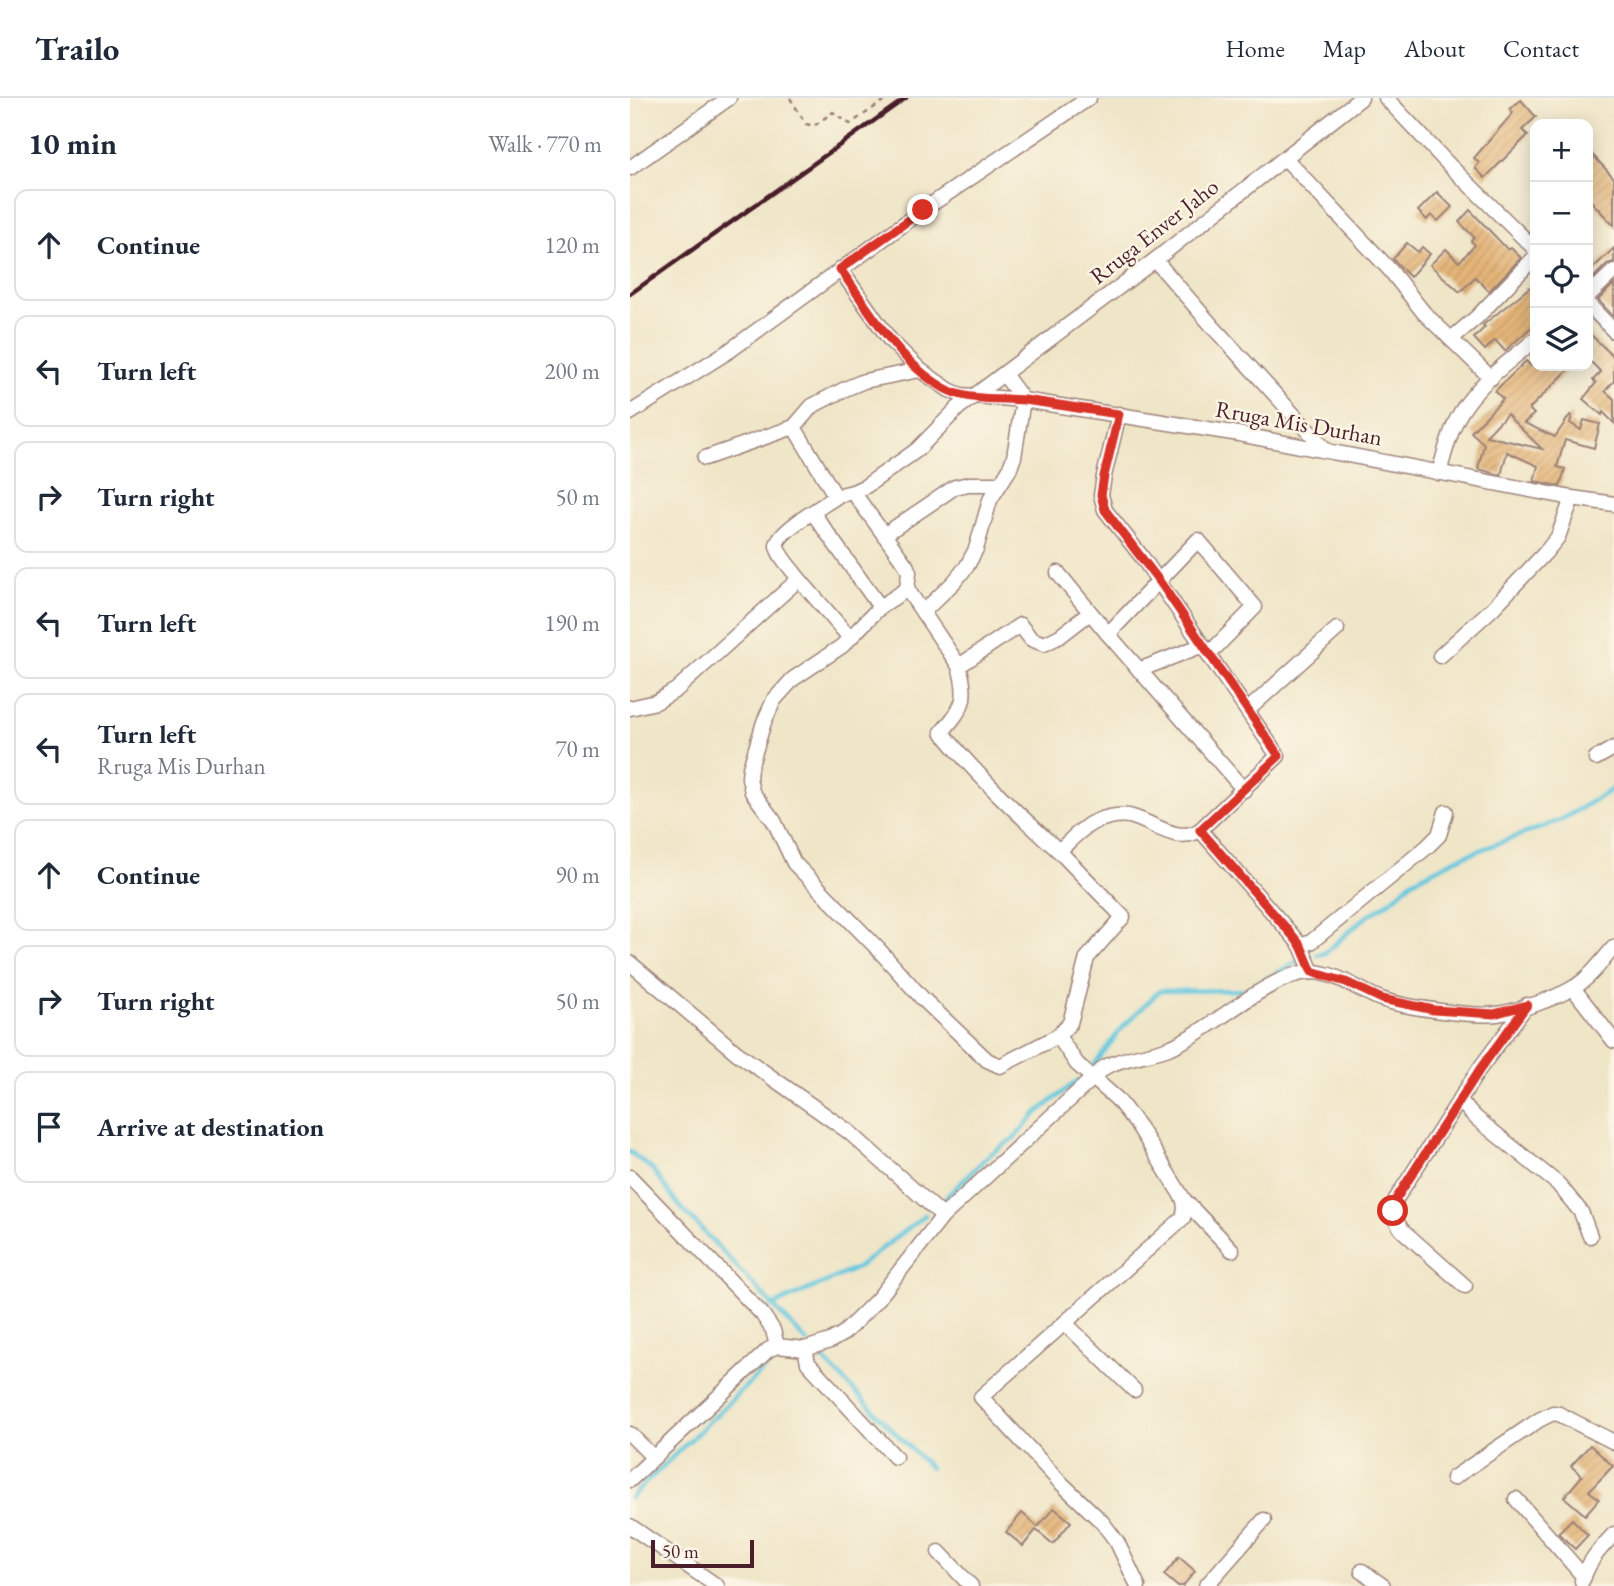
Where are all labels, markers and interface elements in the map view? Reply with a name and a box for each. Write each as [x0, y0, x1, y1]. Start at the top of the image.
text: Trailo [35, 27, 119, 70]
text: Home [1225, 33, 1285, 64]
text: Map [1323, 33, 1366, 64]
text: About [1404, 33, 1465, 64]
text: Contact [1503, 33, 1579, 64]
map controls [1530, 119, 1593, 371]
button: + [1530, 119, 1593, 182]
text: 10 min [28, 124, 117, 163]
text: Walk · 770 m [488, 129, 602, 159]
street label: Rruga Enver Jaho [1083, 171, 1225, 291]
button: − [1530, 182, 1593, 245]
route end [907, 194, 938, 225]
icon: ahead [30, 226, 68, 264]
text: Continue [97, 228, 200, 262]
text: 120 m [544, 230, 600, 260]
button: locate [1530, 245, 1593, 308]
button: layers [1530, 308, 1593, 371]
icon: left [30, 352, 68, 390]
text: Turn left [97, 354, 196, 388]
text: 200 m [544, 356, 600, 386]
street label: Rruga Mis Durhan [1213, 394, 1385, 452]
icon: right [30, 478, 68, 516]
text: Turn right [97, 480, 215, 514]
text: 50 m [555, 482, 600, 512]
icon: left [30, 604, 68, 642]
text: Turn left [97, 606, 196, 640]
text: 190 m [544, 608, 600, 638]
text: Turn left [97, 717, 196, 751]
icon: left [30, 730, 68, 768]
text: 70 m [555, 734, 600, 764]
text: Rruga Mis Durhan [97, 751, 266, 781]
icon: ahead [30, 856, 68, 894]
text: Continue [97, 858, 200, 892]
text: 90 m [555, 860, 600, 890]
icon: right [30, 982, 68, 1020]
text: Turn right [97, 984, 215, 1018]
text: 50 m [555, 986, 600, 1016]
icon: arrive [30, 1108, 68, 1146]
text: Arrive at destination [97, 1110, 324, 1144]
route start [1377, 1195, 1408, 1226]
scale bar [651, 1537, 754, 1569]
text: 50 m [662, 1539, 699, 1564]

